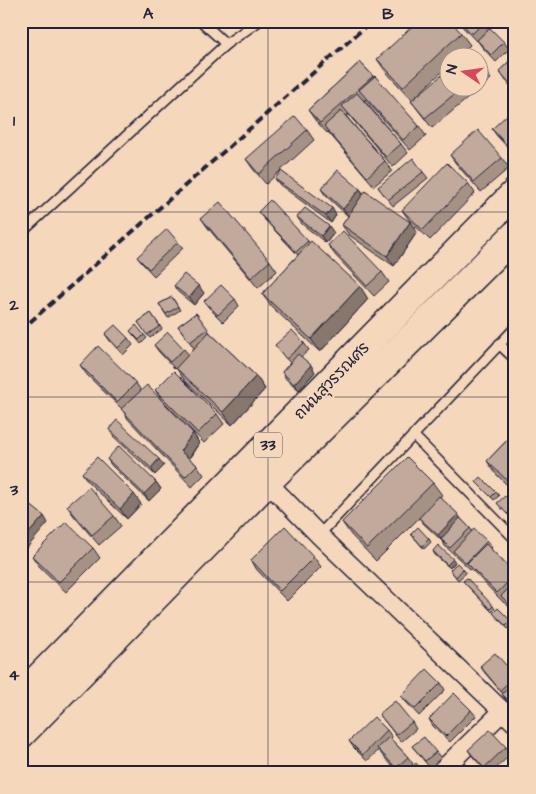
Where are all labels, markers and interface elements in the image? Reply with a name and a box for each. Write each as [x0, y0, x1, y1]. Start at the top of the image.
text: A [143, 3, 154, 25]
text: B [382, 3, 394, 25]
north arrow [438, 48, 488, 98]
text: N [442, 63, 463, 76]
text: 1 [13, 110, 16, 132]
text: 2 [8, 294, 19, 316]
street label: ถนนสุวรรณศร [289, 337, 375, 425]
road number: 33 [254, 432, 282, 458]
text: 3 [9, 479, 19, 501]
text: 4 [9, 664, 20, 686]

